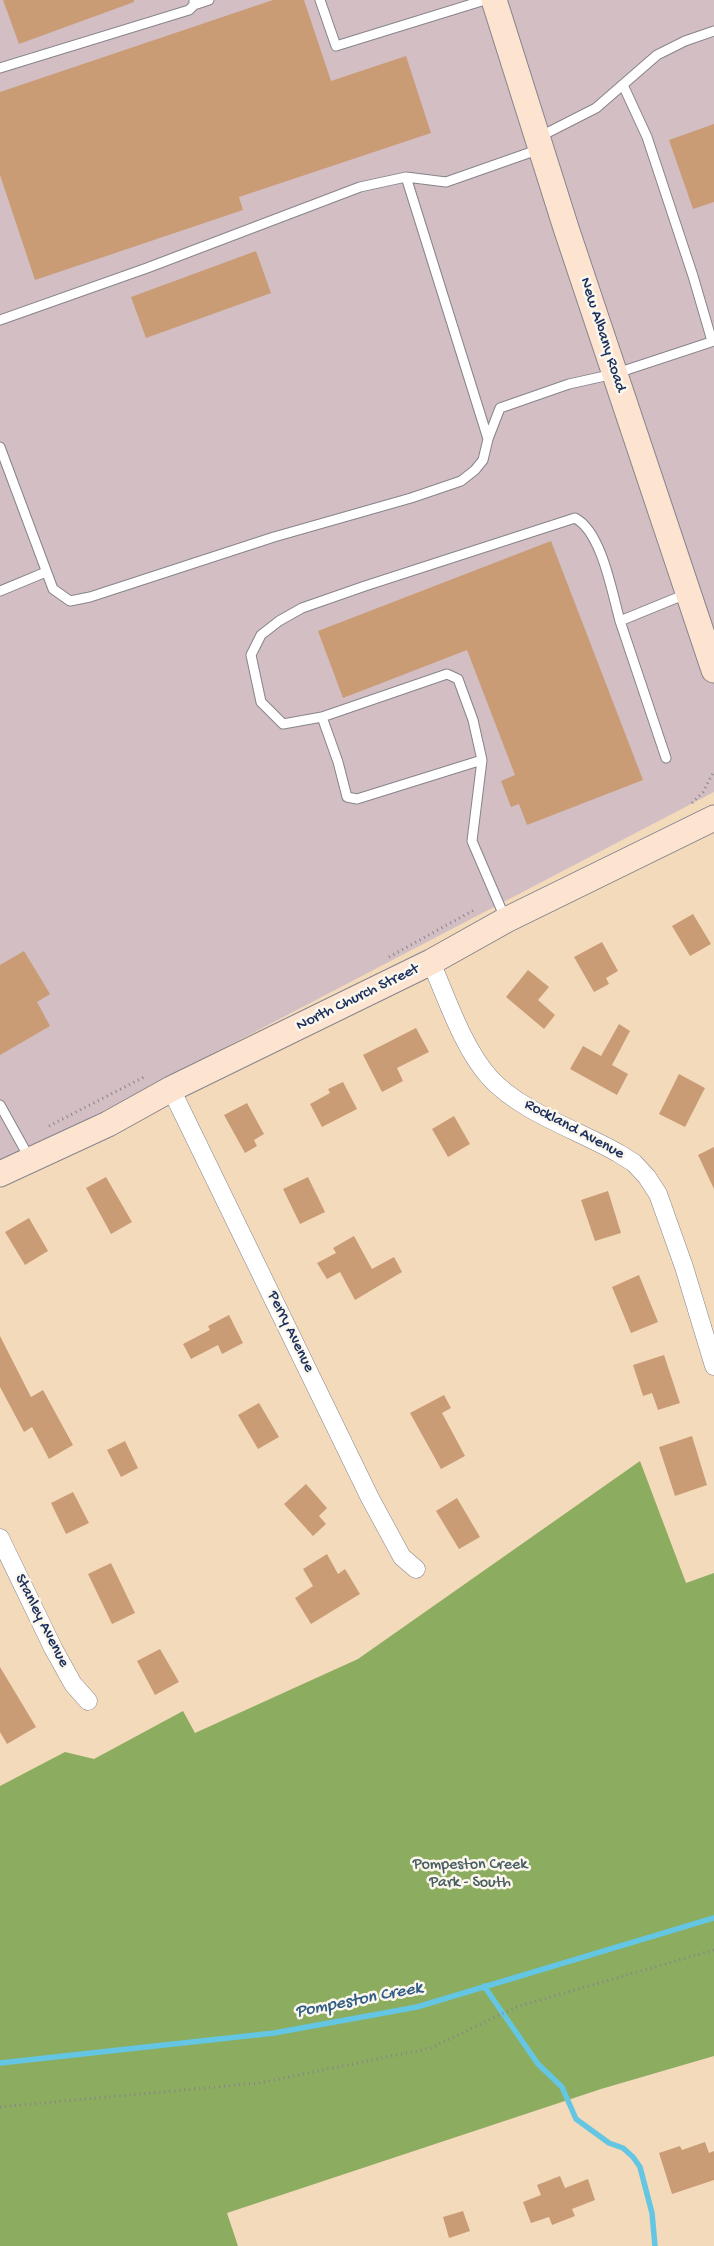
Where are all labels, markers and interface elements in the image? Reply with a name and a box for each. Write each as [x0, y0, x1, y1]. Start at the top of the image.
street label: New Albany Road [574, 275, 630, 395]
street label: North Church Street [293, 960, 423, 1036]
street label: Rockland Avenue [521, 1096, 627, 1164]
street label: Perry Avenue [262, 1288, 318, 1376]
street label: Stanley Avenue [9, 1571, 73, 1671]
park label: Pompeston Creek Park - South [413, 1856, 527, 1894]
water label: Pompeston Creek [294, 1978, 424, 2024]

